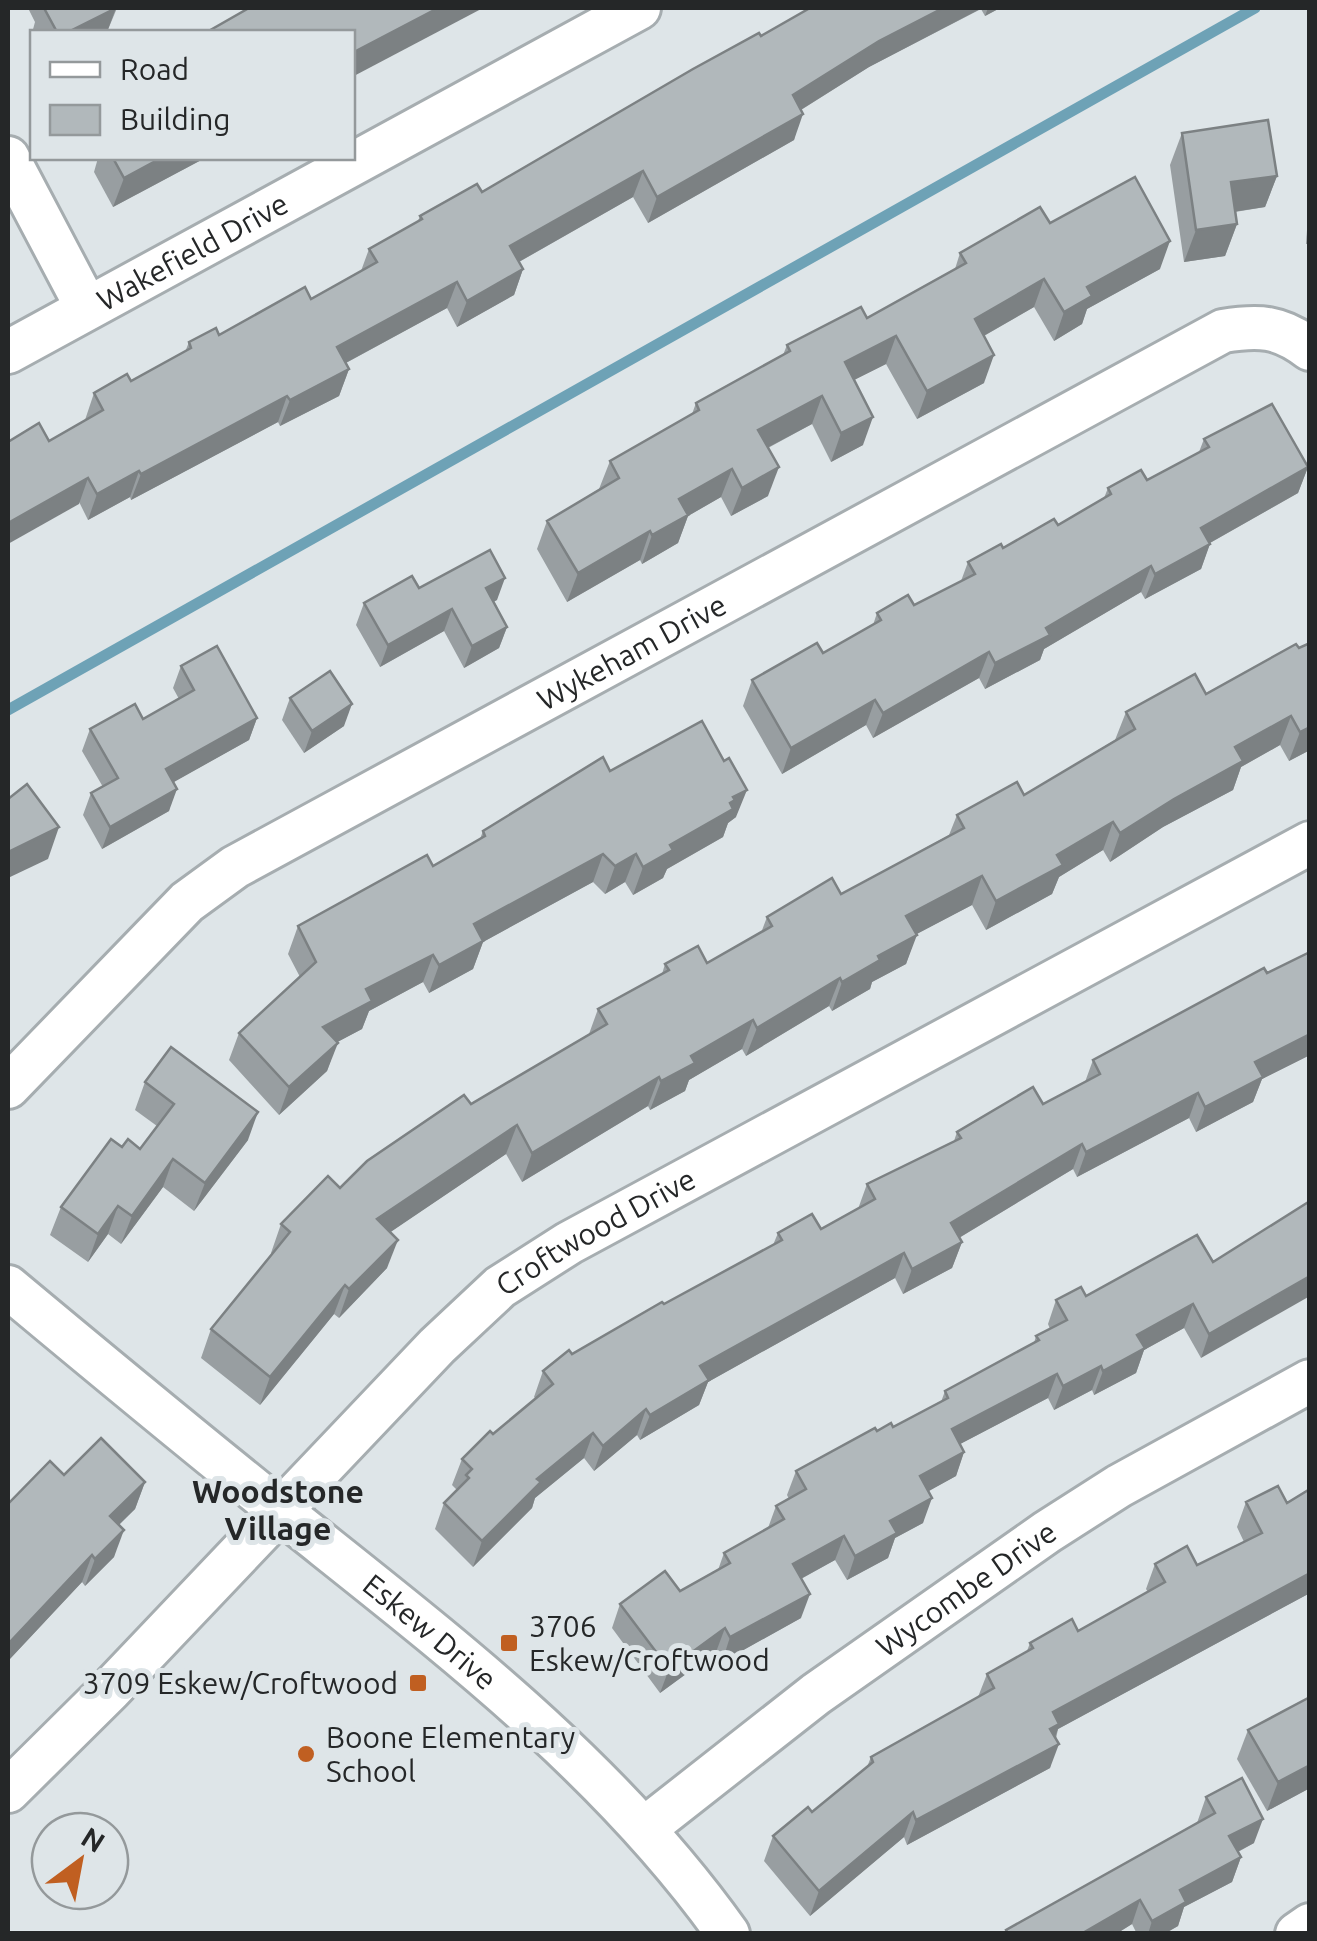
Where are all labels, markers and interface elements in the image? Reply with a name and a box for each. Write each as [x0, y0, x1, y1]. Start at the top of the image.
legend [30, 30, 355, 160]
text: Road [120, 52, 189, 86]
text: Building [120, 102, 231, 136]
street label: Wakefield Drive [91, 186, 294, 317]
street label: Wykeham Drive [531, 587, 732, 717]
street label: Croftwood Drive [489, 1161, 701, 1302]
district label: Woodstone Village [192, 1473, 364, 1546]
street label: Wycombe Drive [870, 1514, 1062, 1663]
street label: Eskew Drive [357, 1567, 504, 1696]
place label: 3706 Eskew/Croftwood [529, 1609, 770, 1677]
marker: 3706 Eskew/Croftwood [498, 1632, 520, 1654]
place label: 3709 Eskew/Croftwood [83, 1666, 398, 1700]
marker: 3709 Eskew/Croftwood [407, 1672, 429, 1694]
place label: Boone Elementary School [326, 1720, 575, 1788]
marker: Boone Elementary School [295, 1743, 317, 1765]
north arrow [30, 1811, 130, 1911]
text: N [76, 1821, 111, 1858]

